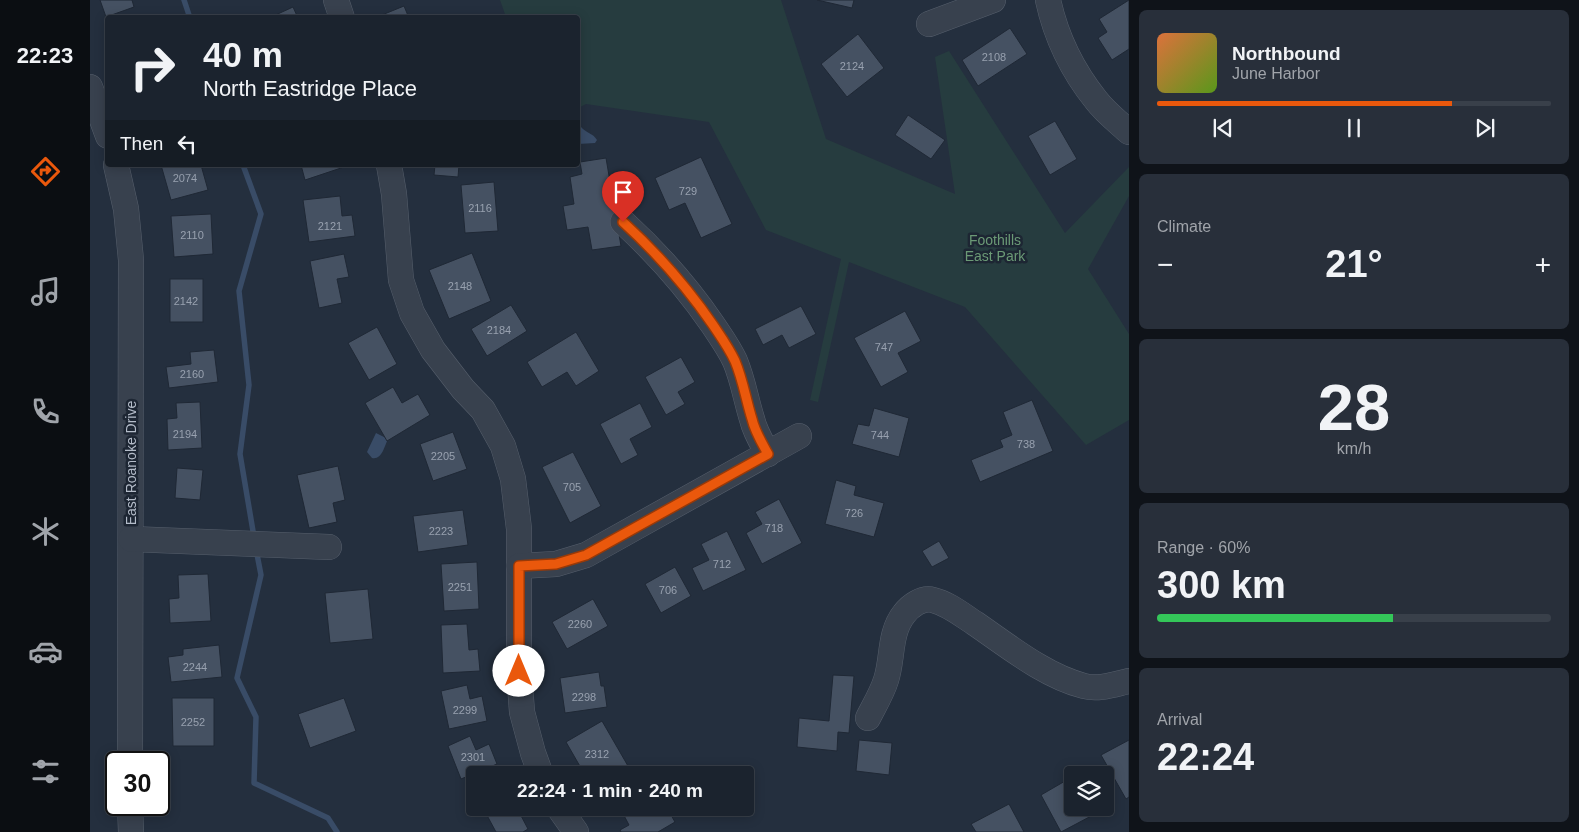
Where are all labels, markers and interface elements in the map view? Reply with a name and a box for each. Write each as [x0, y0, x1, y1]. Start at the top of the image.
icon: right [120, 35, 185, 100]
text: 40 m [203, 35, 283, 74]
text: 22:23 [17, 43, 73, 68]
text: Northbound [1232, 43, 1341, 64]
house number: 2108 [982, 51, 1006, 63]
house number: 2124 [840, 60, 864, 72]
text: June Harbor [1232, 65, 1320, 82]
text: North Eastridge Place [203, 76, 417, 101]
icon: previous [1209, 114, 1237, 142]
icon: pause [1340, 114, 1368, 142]
icon: next [1471, 114, 1499, 142]
icon: left [173, 130, 201, 158]
text: Then [120, 133, 163, 154]
icon: directions [28, 154, 63, 189]
pin [602, 171, 644, 222]
house number: 2074 [173, 172, 197, 184]
icon: arrive [609, 178, 637, 206]
house number: 729 [679, 185, 697, 197]
house number: 2116 [468, 202, 492, 214]
text: Climate [1157, 218, 1211, 235]
house number: 2121 [318, 220, 342, 232]
house number: 2110 [180, 229, 204, 241]
park label: Foothills East Park [965, 232, 1026, 264]
text: 21° [1325, 243, 1383, 285]
text: − [1157, 249, 1173, 280]
text: + [1535, 249, 1551, 280]
icon: music [28, 274, 63, 309]
house number: 2148 [448, 280, 472, 292]
house number: 2142 [174, 295, 198, 307]
house number: 2184 [487, 324, 511, 336]
house number: 747 [875, 341, 893, 353]
house number: 2160 [180, 368, 204, 380]
text: 28 [1318, 371, 1390, 444]
icon: phone [28, 394, 63, 429]
street label: East Roanoke Drive [123, 401, 139, 525]
house number: 2194 [173, 428, 197, 440]
house number: 744 [871, 429, 889, 441]
house number: 738 [1017, 438, 1035, 450]
text: km/h [1337, 440, 1371, 457]
house number: 2205 [431, 450, 455, 462]
house number: 705 [563, 481, 581, 493]
house number: 726 [845, 507, 863, 519]
icon: climate [28, 514, 63, 549]
house number: 718 [765, 522, 783, 534]
house number: 2223 [429, 525, 453, 537]
text: Range · 60% [1157, 539, 1250, 556]
house number: 712 [713, 558, 731, 570]
text: 300 km [1157, 564, 1286, 606]
house number: 2251 [448, 581, 472, 593]
house number: 706 [659, 584, 677, 596]
house number: 2260 [568, 618, 592, 630]
icon: car [28, 634, 63, 669]
position arrow [492, 644, 544, 696]
house number: 2244 [183, 661, 207, 673]
house number: 2298 [572, 691, 596, 703]
house number: 2299 [453, 704, 477, 716]
text: Arrival [1157, 711, 1202, 728]
house number: 2252 [181, 716, 205, 728]
text: 22:24 [1157, 736, 1254, 778]
house number: 2312 [585, 748, 609, 760]
speed limit sign: 30 [105, 751, 170, 816]
house number: 2301 [461, 751, 485, 763]
icon: filters [28, 754, 63, 789]
map controls [1064, 766, 1114, 816]
button: layers [1064, 766, 1114, 816]
text: 22:24 · 1 min · 240 m [517, 780, 703, 801]

